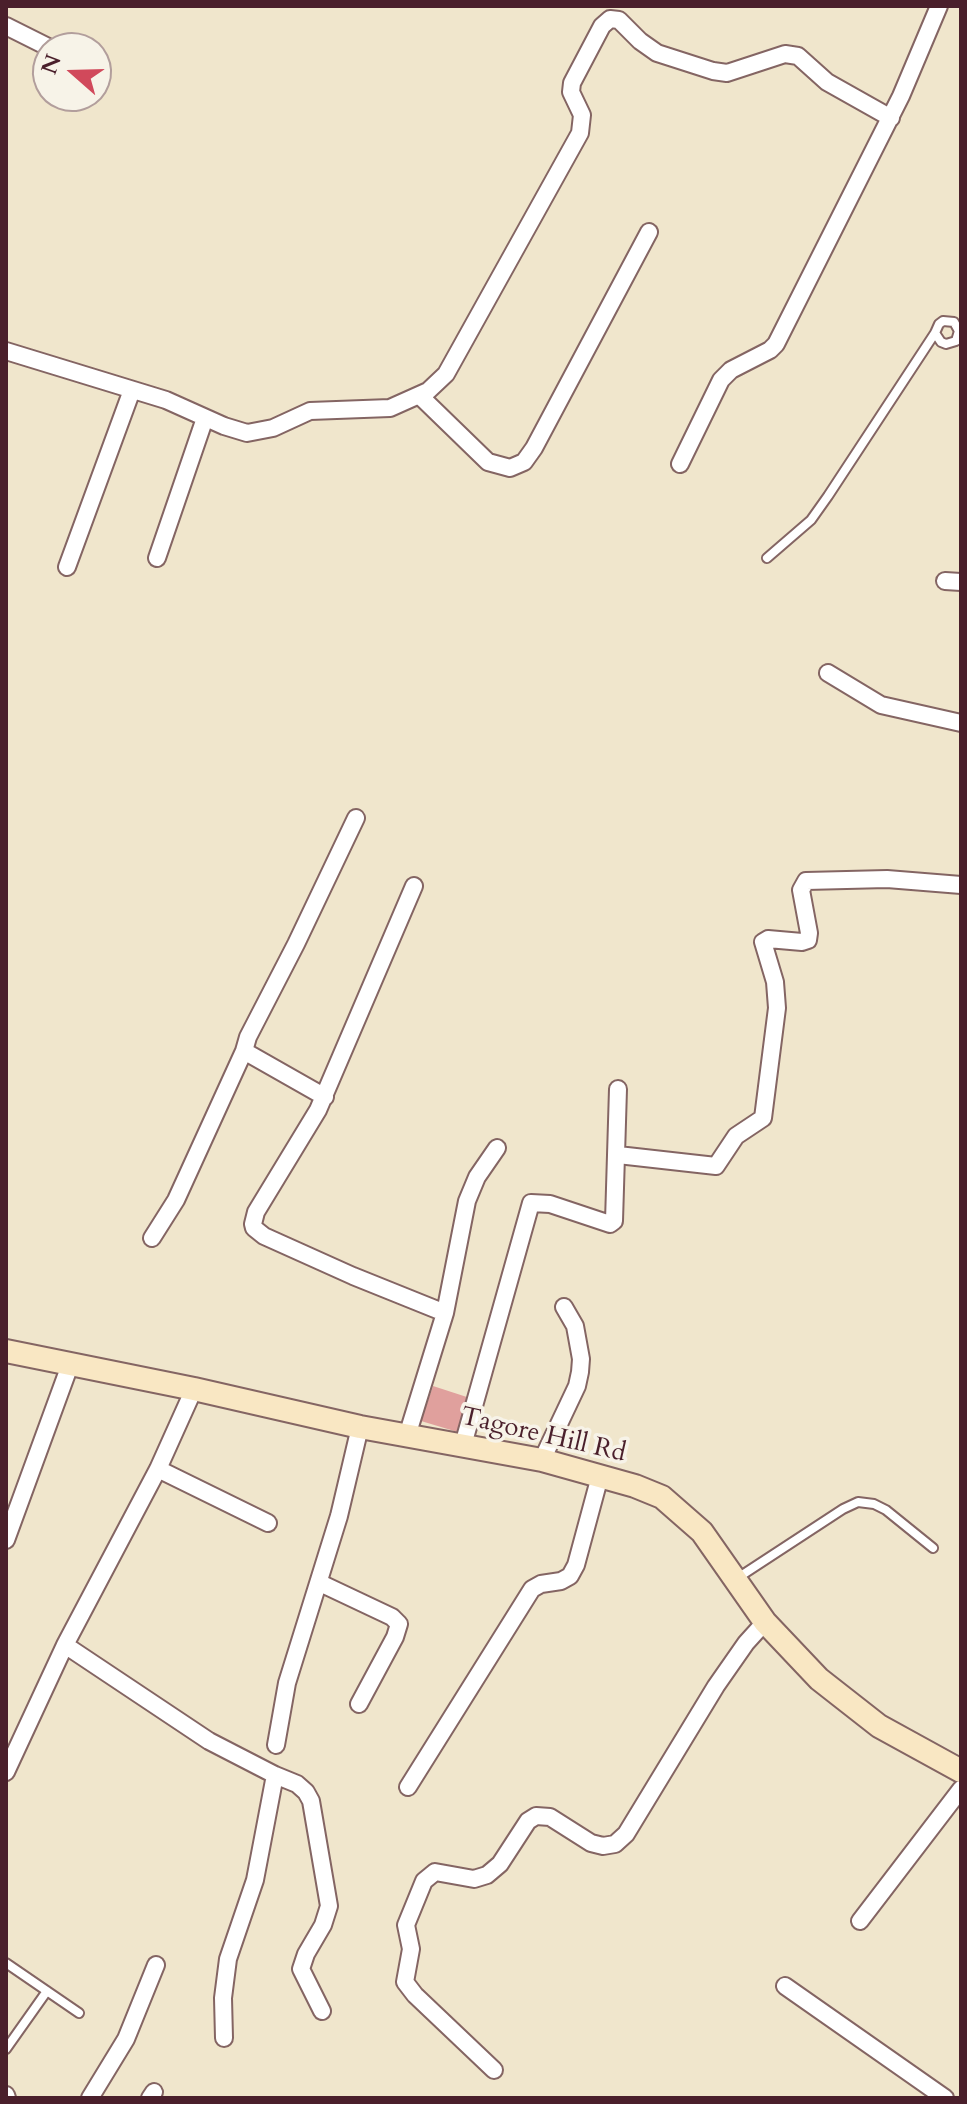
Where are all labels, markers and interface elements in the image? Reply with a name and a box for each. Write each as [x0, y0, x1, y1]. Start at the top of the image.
north arrow [32, 32, 112, 112]
text: N [34, 50, 69, 79]
street label: Tagore Hill Rd [457, 1402, 629, 1470]

